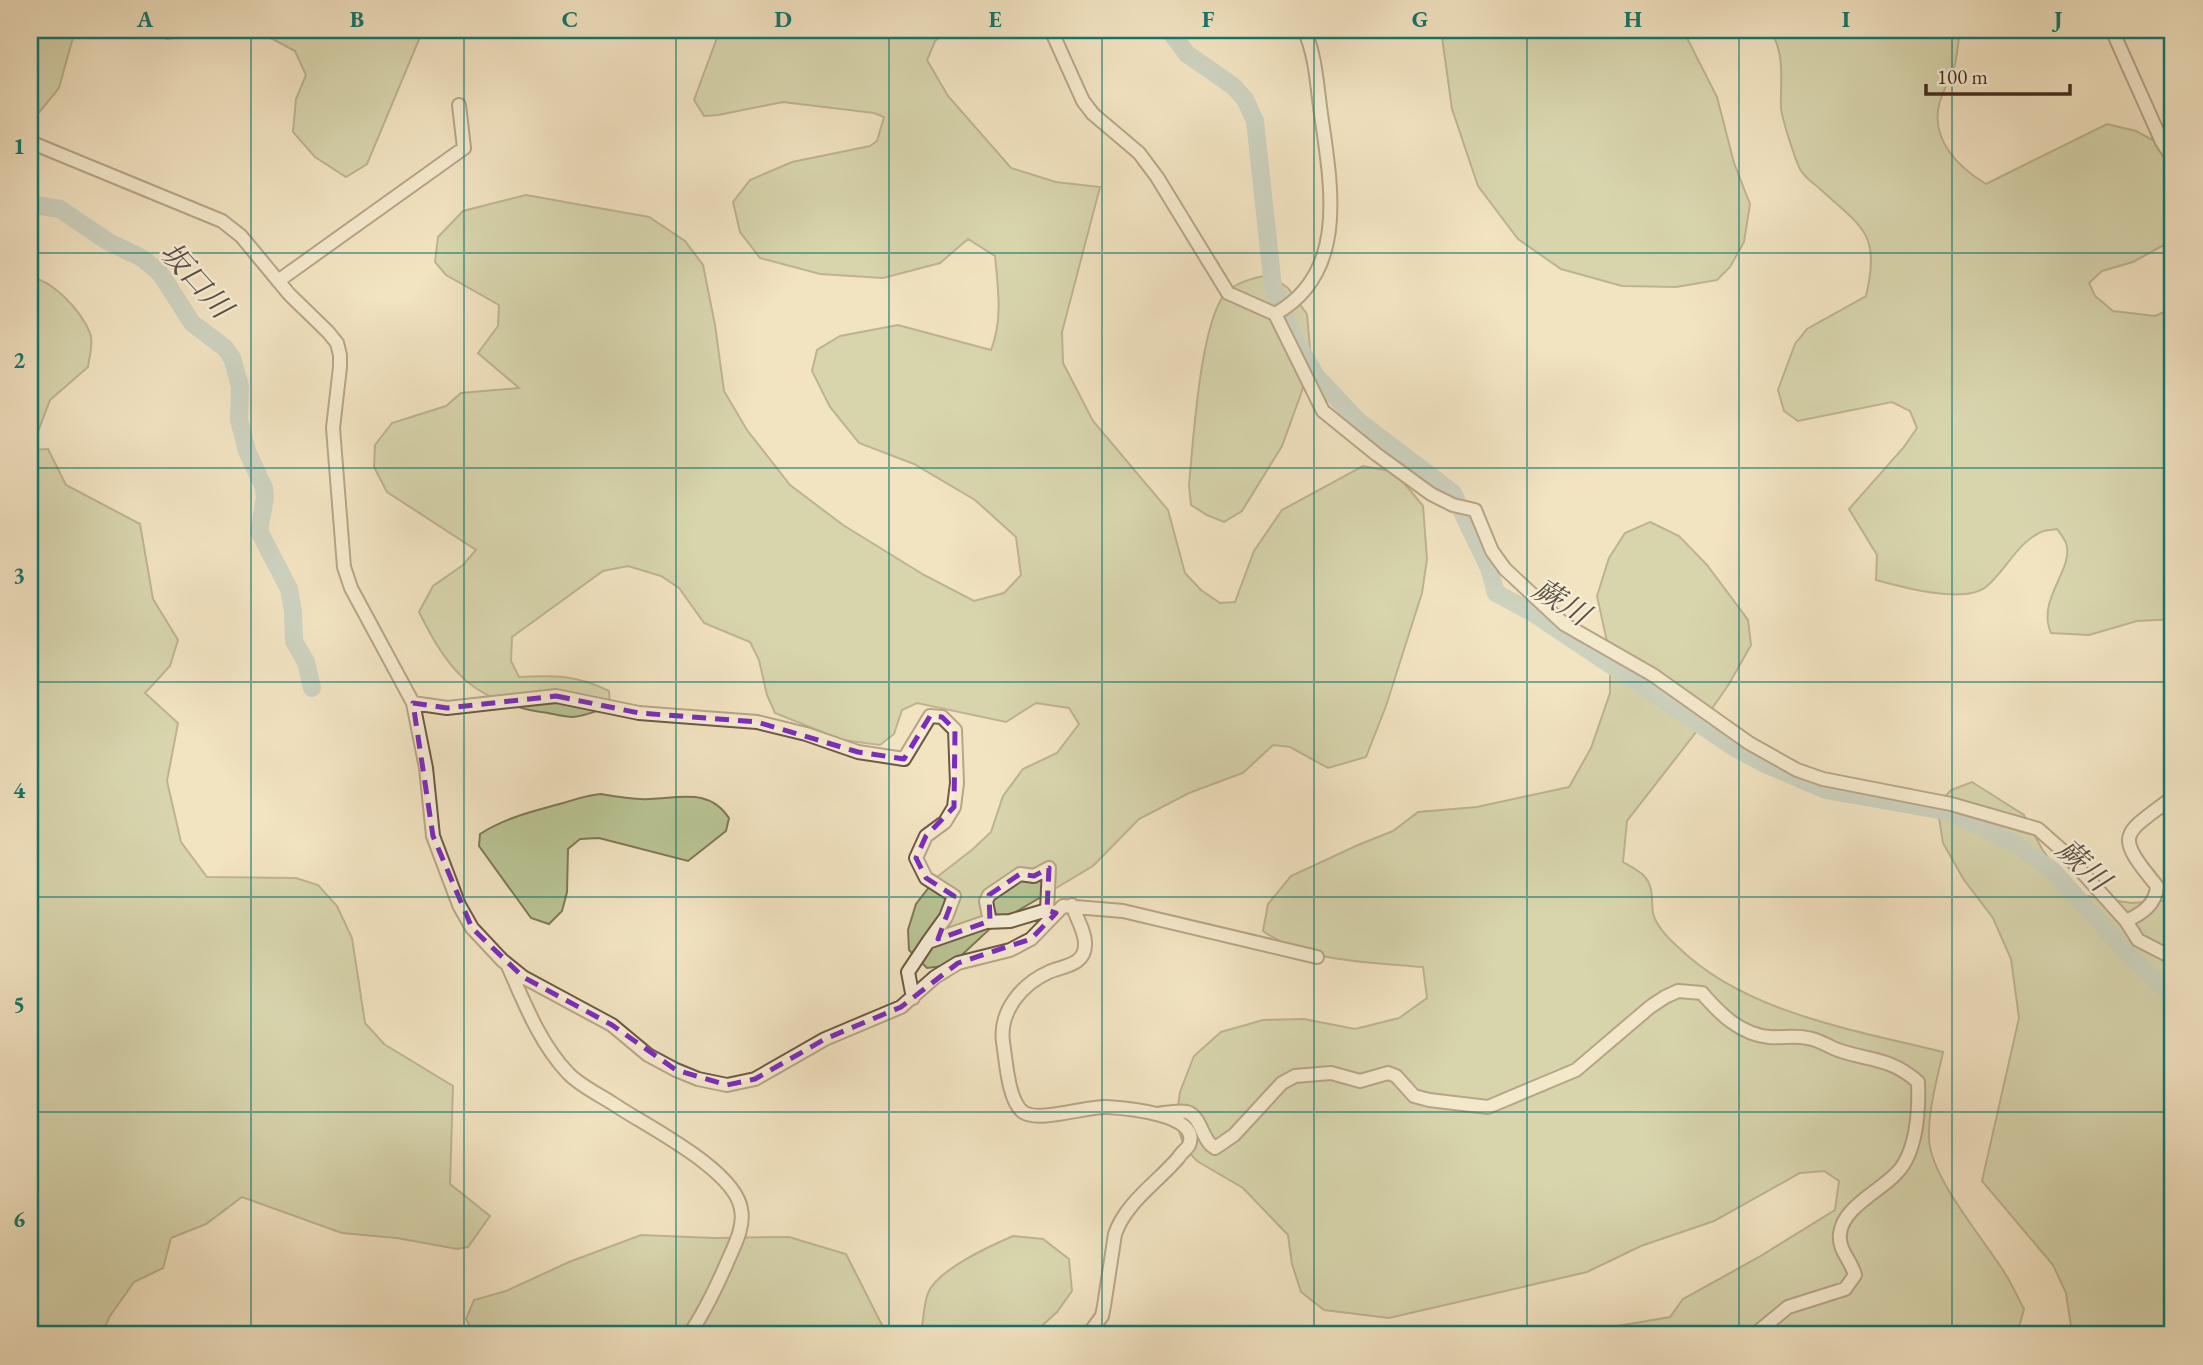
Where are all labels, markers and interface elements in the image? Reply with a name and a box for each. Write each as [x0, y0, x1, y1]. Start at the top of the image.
text: A [136, 4, 154, 34]
text: B [350, 4, 364, 34]
text: C [562, 4, 578, 34]
text: D [774, 4, 792, 34]
text: E [988, 4, 1002, 34]
text: F [1202, 4, 1215, 34]
text: G [1412, 4, 1428, 34]
text: H [1624, 4, 1642, 34]
text: I [1842, 4, 1850, 34]
text: J [2052, 4, 2063, 34]
scale bar [1926, 52, 2070, 96]
text: 100 m [1937, 63, 1988, 90]
text: 1 [13, 131, 25, 161]
water label: 坂口川 [152, 233, 243, 328]
text: 2 [13, 345, 25, 375]
text: 3 [13, 560, 25, 590]
water label: 蕨川 [1525, 569, 1600, 636]
text: 4 [13, 775, 26, 805]
water label: 蕨川 [2048, 830, 2121, 901]
text: 5 [13, 989, 25, 1019]
text: 6 [13, 1204, 25, 1234]

